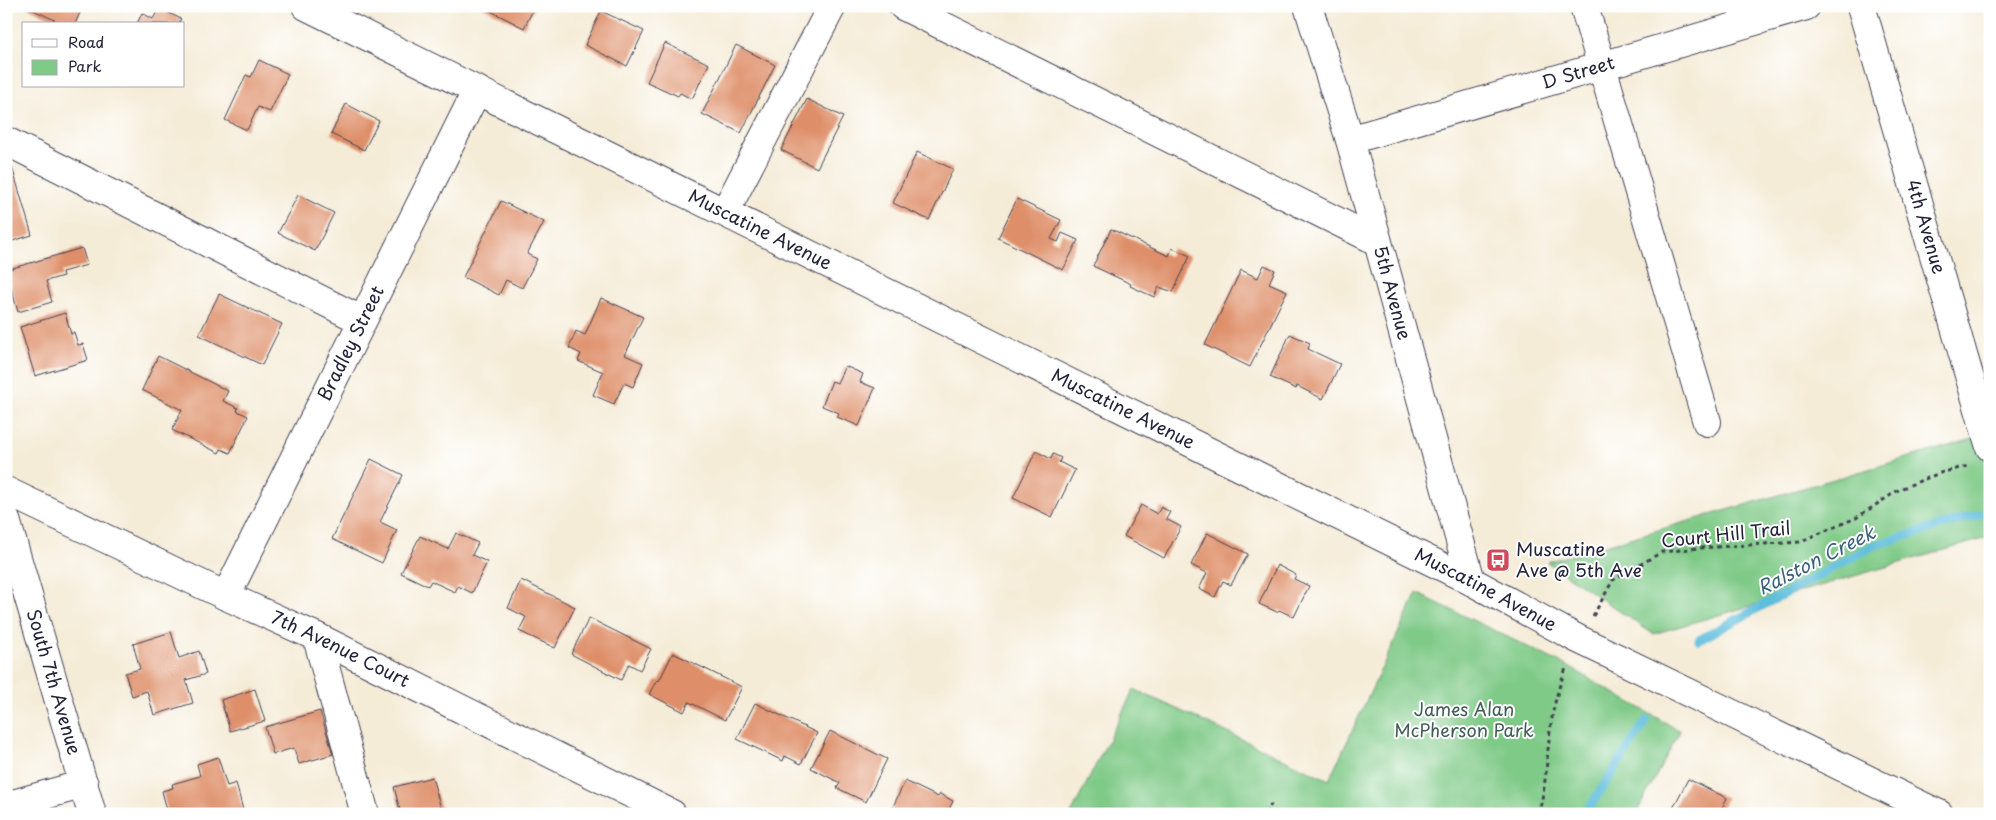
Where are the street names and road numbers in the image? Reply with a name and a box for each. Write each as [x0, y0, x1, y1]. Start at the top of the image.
street label: D Street [1538, 48, 1617, 95]
street label: 4th Avenue [1900, 176, 1954, 277]
street label: Muscatine Avenue [684, 182, 837, 276]
street label: 5th Avenue [1368, 243, 1419, 343]
street label: Bradley Street [310, 281, 390, 405]
street label: Muscatine Avenue [1047, 361, 1200, 455]
street label: Court Hill Trail [1660, 513, 1792, 554]
street label: Muscatine Avenue [1410, 540, 1562, 637]
street label: 7th Avenue Court [267, 603, 415, 693]
street label: South 7th Avenue [21, 606, 89, 758]

